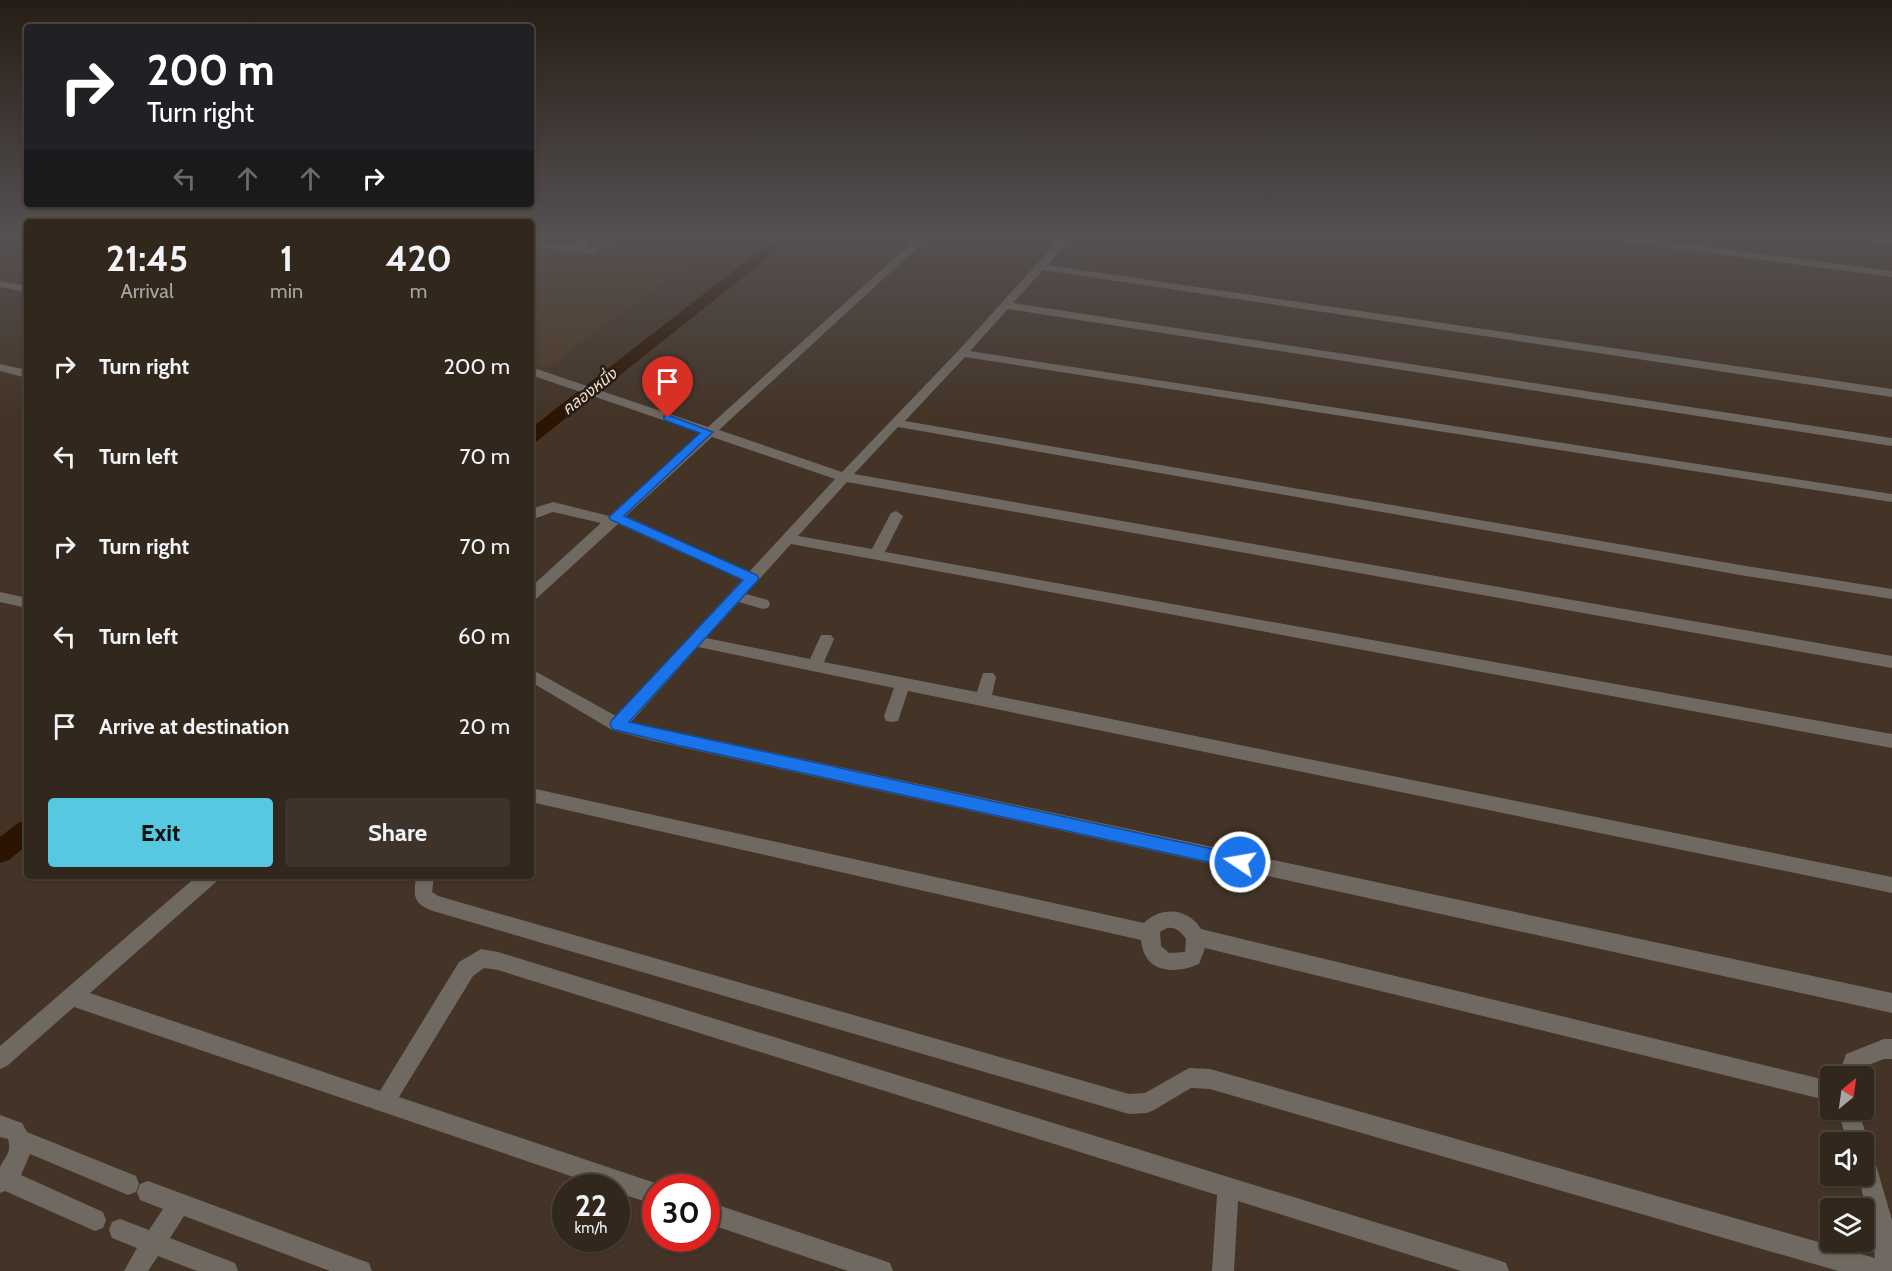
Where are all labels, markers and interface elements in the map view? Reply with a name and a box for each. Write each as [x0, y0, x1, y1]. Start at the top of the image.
text: 200 m [147, 44, 274, 96]
icon: right [48, 48, 126, 126]
text: Turn right [147, 96, 254, 129]
icon: left [168, 162, 201, 195]
icon: ahead [231, 162, 264, 195]
icon: ahead [294, 162, 327, 195]
icon: right [357, 162, 390, 195]
text: 21:45 [106, 236, 188, 280]
text: 1 [280, 236, 293, 280]
text: 420 [385, 236, 452, 280]
text: Arrival [120, 279, 174, 303]
text: min [270, 279, 303, 303]
text: m [410, 279, 427, 303]
icon: right [48, 350, 81, 383]
text: Turn right [99, 353, 189, 380]
text: 200 m [444, 353, 510, 380]
pin [642, 356, 693, 418]
water label: คลองหนึ่ง [557, 362, 622, 419]
icon: arrive [651, 365, 684, 398]
icon: left [48, 440, 81, 473]
text: Turn left [99, 443, 178, 470]
text: 70 m [460, 443, 510, 470]
icon: right [48, 530, 81, 563]
text: Turn right [99, 533, 189, 560]
text: 70 m [460, 533, 510, 560]
icon: left [48, 620, 81, 653]
text: Turn left [99, 623, 178, 650]
text: 60 m [458, 623, 510, 650]
icon: arrive [48, 710, 81, 743]
text: Arrive at destination [99, 713, 289, 740]
text: 20 m [459, 713, 510, 740]
button: Exit [48, 798, 273, 867]
button: Share [285, 798, 510, 867]
position arrow [1208, 830, 1272, 894]
north arrow [1820, 1066, 1874, 1120]
map controls [1820, 1066, 1874, 1252]
button: sound [1820, 1132, 1874, 1186]
speed limit sign: 30 [642, 1174, 720, 1252]
text: 22 [575, 1187, 607, 1224]
button: layers [1820, 1198, 1874, 1252]
text: km/h [575, 1219, 607, 1237]

